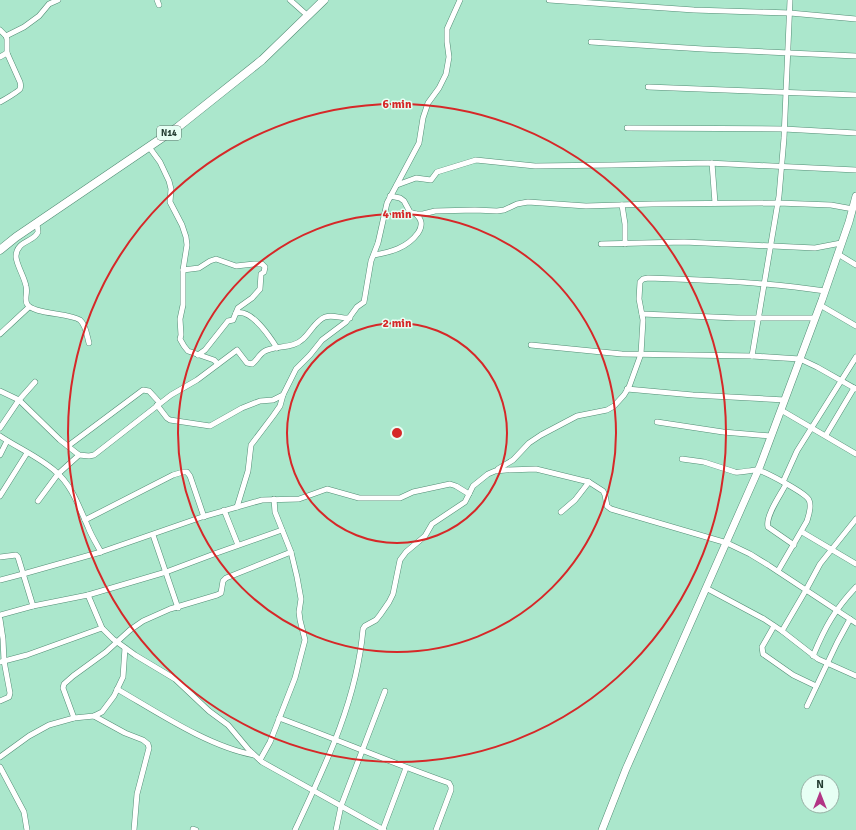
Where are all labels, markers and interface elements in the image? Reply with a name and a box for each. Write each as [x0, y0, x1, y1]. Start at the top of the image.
text: 6 min [383, 97, 412, 112]
road number: N14 [157, 126, 181, 140]
text: 4 min [383, 207, 412, 222]
text: 2 min [383, 316, 412, 331]
centre of rings [390, 426, 404, 440]
north arrow [800, 774, 840, 814]
text: N [816, 778, 824, 791]

